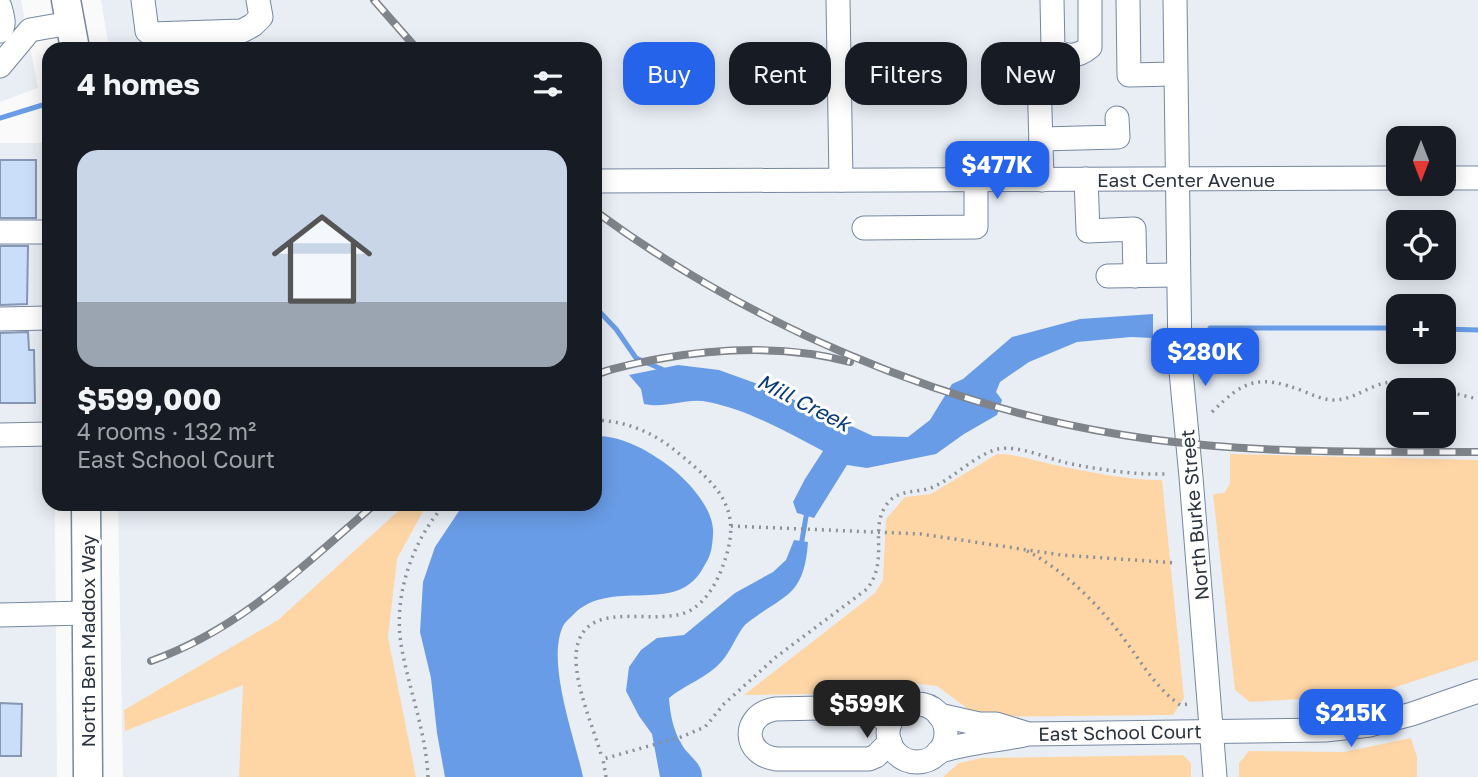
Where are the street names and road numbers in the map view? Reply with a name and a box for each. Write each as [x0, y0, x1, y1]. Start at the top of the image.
street label: East Center Avenue [1097, 168, 1275, 191]
street label: North Burke Street [1175, 428, 1213, 602]
street label: North Ben Maddox Way [76, 534, 99, 748]
street label: East School Court [1038, 719, 1202, 745]

